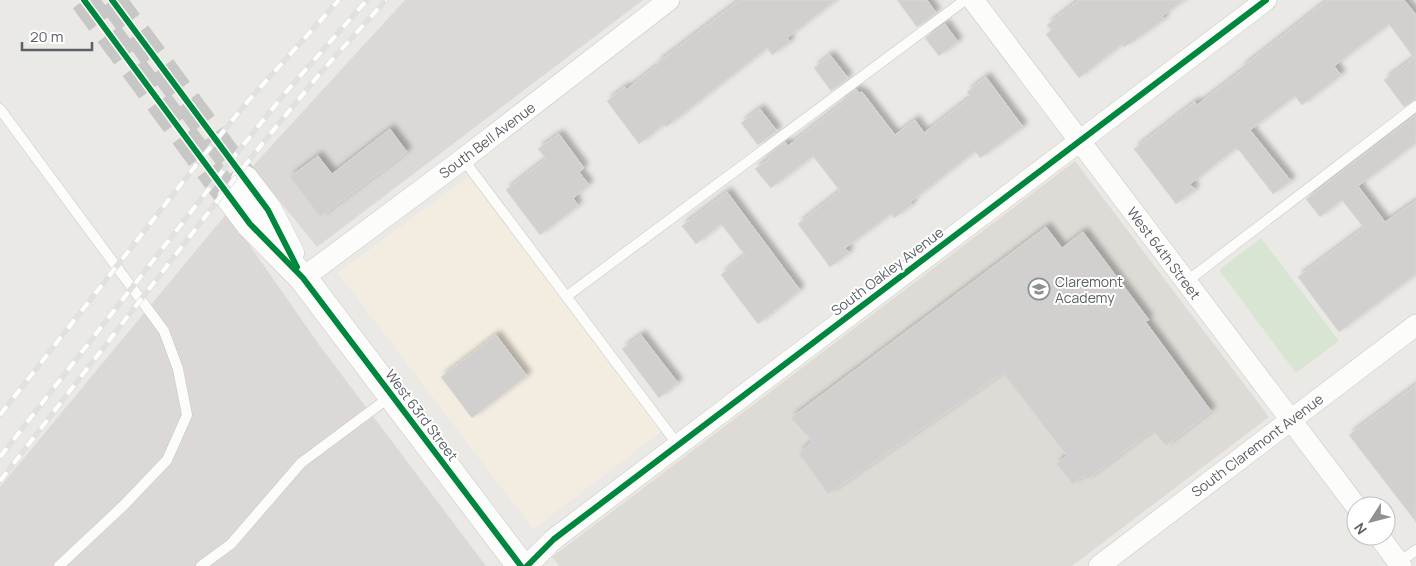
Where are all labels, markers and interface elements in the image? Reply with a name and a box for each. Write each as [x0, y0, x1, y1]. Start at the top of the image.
scale bar [22, 20, 92, 52]
text: 20 m [30, 26, 63, 47]
street label: South Bell Avenue [435, 98, 539, 182]
street label: West 64th Street [1123, 203, 1205, 303]
street label: South Oakley Avenue [827, 222, 947, 320]
place label: Claremont Academy [1055, 272, 1123, 307]
school or university icon: Claremont Academy [1027, 277, 1051, 301]
street label: West 63rd Street [381, 365, 463, 465]
street label: South Claremont Avenue [1187, 389, 1327, 501]
north arrow [1346, 496, 1396, 546]
text: N [1349, 519, 1371, 539]

